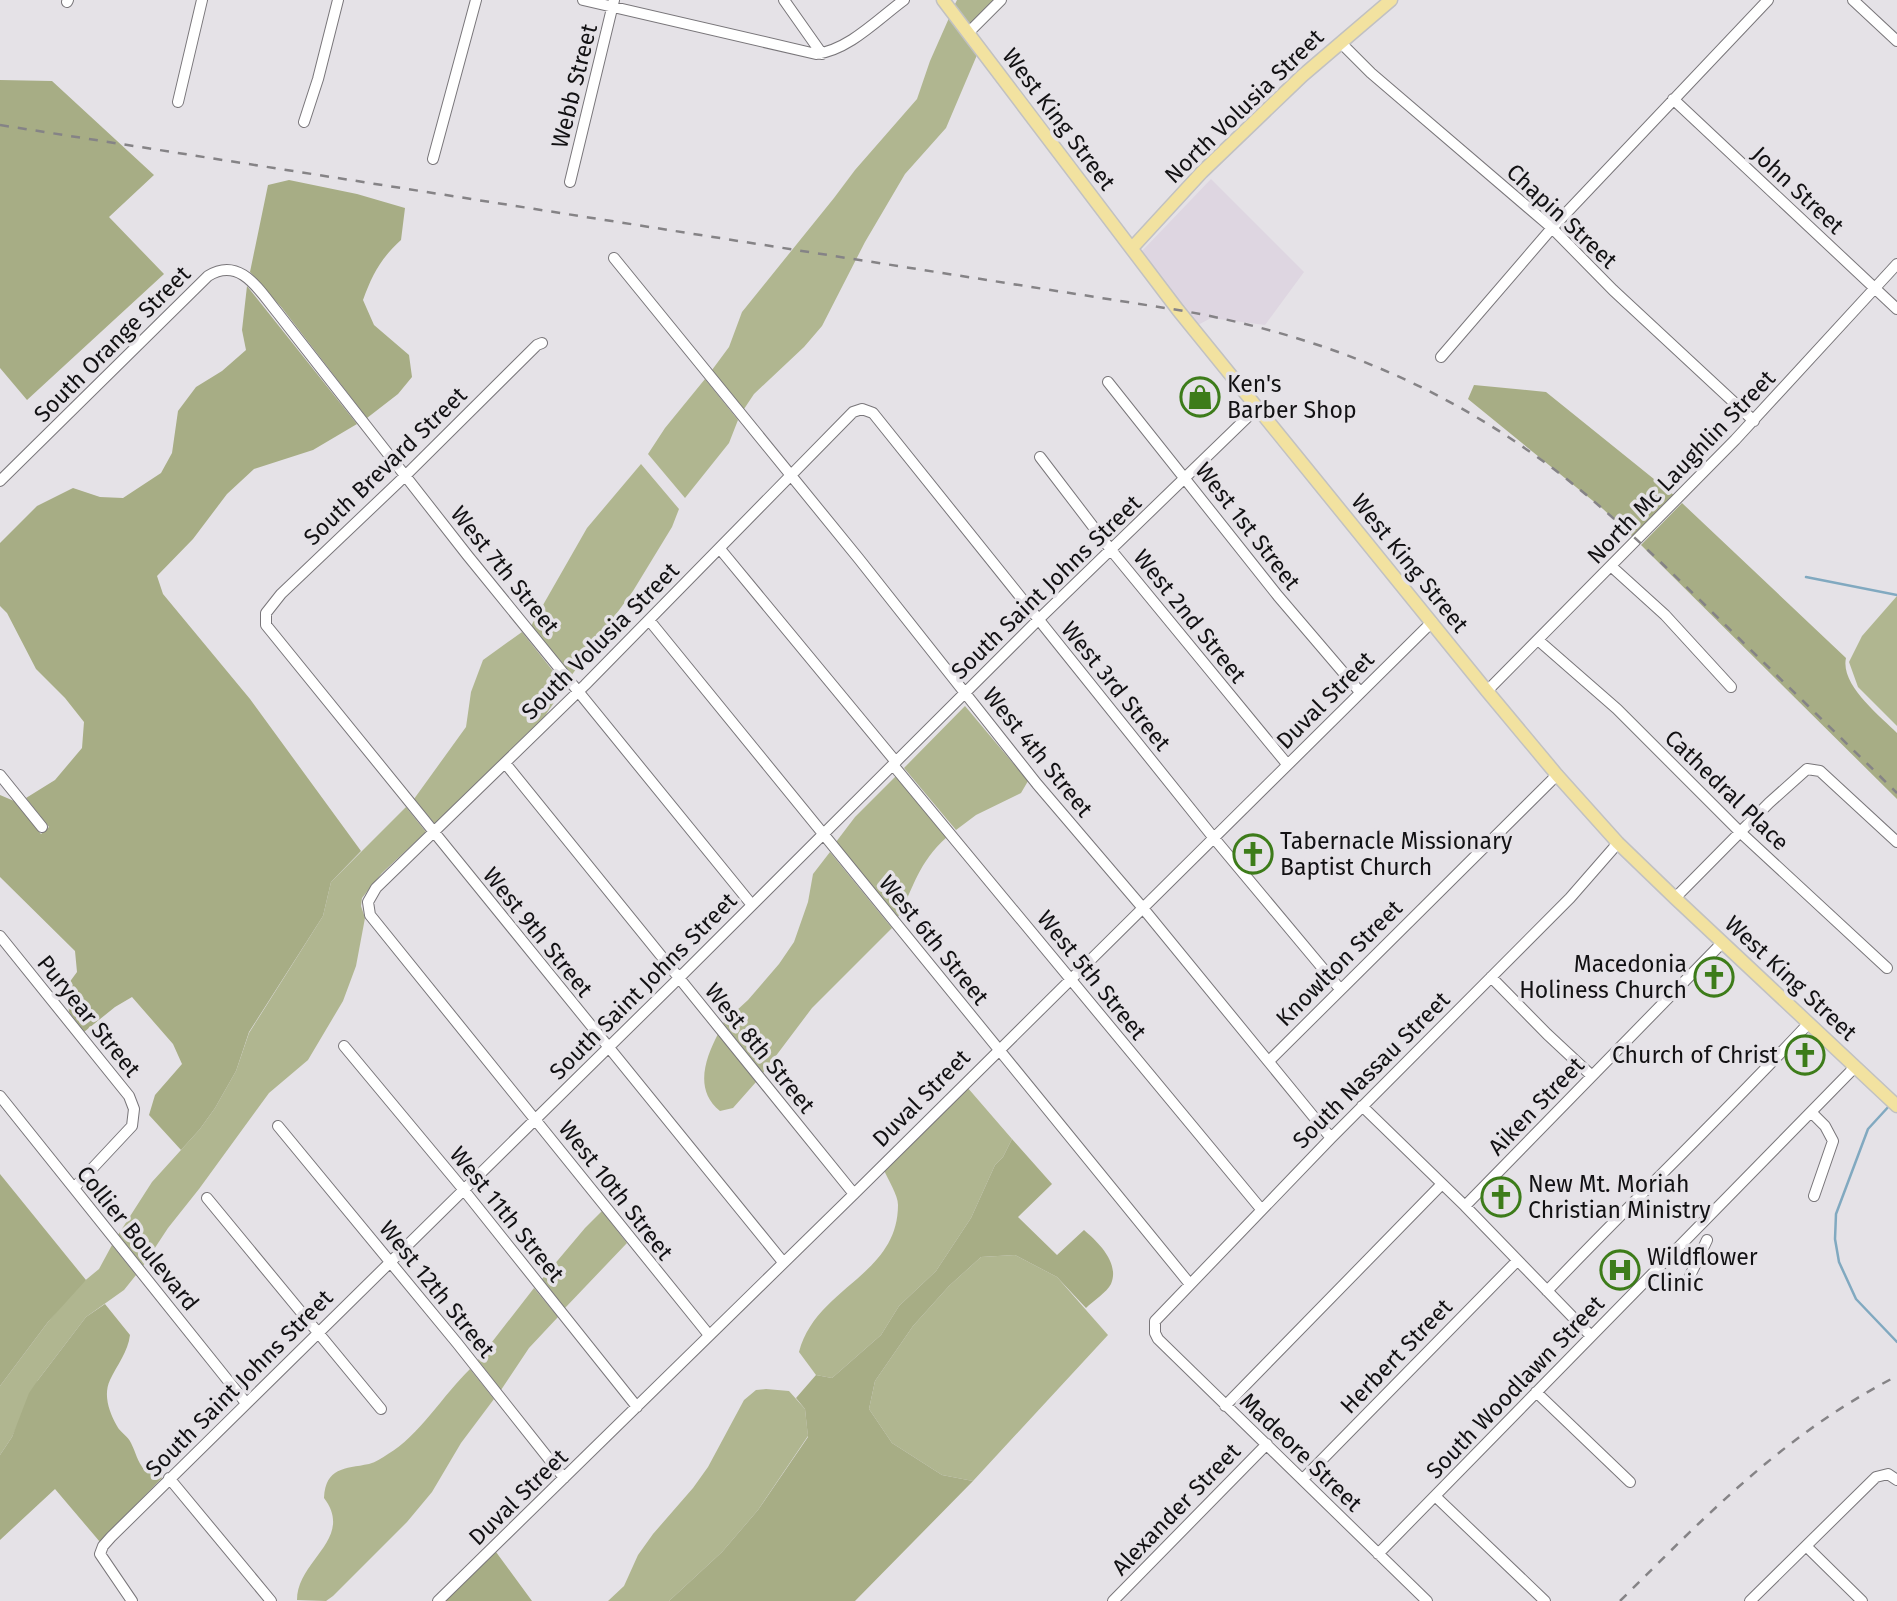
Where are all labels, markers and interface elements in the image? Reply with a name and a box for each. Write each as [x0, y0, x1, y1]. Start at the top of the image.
street label: Webb Street [545, 20, 603, 151]
street label: North Volusia Street [1159, 23, 1330, 189]
street label: West King Street [997, 43, 1122, 196]
street label: John Street [1746, 140, 1850, 240]
street label: Chapin Street [1501, 158, 1624, 275]
street label: South Orange Street [28, 259, 197, 428]
street label: North Mc Laughlin Street [1581, 364, 1781, 570]
place label: Ken's Barber Shop [1227, 370, 1357, 424]
shop icon: Ken's Barber Shop [1179, 376, 1221, 418]
street label: South Brevard Street [298, 381, 473, 551]
street label: West 1st Street [1190, 457, 1307, 596]
street label: South Saint Johns Street [945, 488, 1147, 685]
street label: West King Street [1345, 488, 1475, 639]
street label: West 7th Street [445, 500, 566, 640]
street label: West 2nd Street [1128, 544, 1253, 689]
street label: South Volusia Street [515, 556, 685, 726]
street label: West 3rd Street [1055, 616, 1177, 757]
street label: Duval Street [1270, 645, 1380, 755]
street label: West 4th Street [977, 681, 1099, 823]
street label: Cathedral Place [1659, 724, 1795, 856]
place label: Tabernacle Missionary Baptist Church [1280, 827, 1513, 881]
church icon: Tabernacle Missionary Baptist Church [1232, 833, 1274, 875]
street label: West 9th Street [477, 861, 599, 1003]
street label: West 6th Street [873, 869, 995, 1011]
street label: South Saint Johns Street [544, 886, 743, 1085]
street label: Knowlton Street [1270, 894, 1408, 1032]
street label: West 5th Street [1031, 905, 1153, 1046]
street label: West King Street [1719, 910, 1863, 1047]
street label: Puryear Street [31, 950, 147, 1083]
place label: Macedonia Holiness Church [1519, 950, 1687, 1004]
church icon: Macedonia Holiness Church [1693, 956, 1735, 998]
street label: West 8th Street [699, 977, 821, 1119]
street label: South Nassau Street [1287, 985, 1456, 1154]
church icon: Church of Christ [1784, 1034, 1826, 1076]
place label: Church of Christ [1612, 1041, 1779, 1069]
street label: Duval Street [866, 1043, 976, 1153]
street label: Aiken Street [1482, 1051, 1590, 1161]
street label: West 10th Street [553, 1115, 680, 1266]
street label: West 11th Street [444, 1141, 571, 1288]
street label: Collier Boulevard [71, 1160, 205, 1316]
place label: New Mt. Moriah Christian Ministry [1528, 1170, 1711, 1224]
church icon: New Mt. Moriah Christian Ministry [1480, 1176, 1522, 1218]
street label: West 12th Street [373, 1215, 501, 1364]
place label: Wildflower Clinic [1647, 1243, 1758, 1297]
hospital icon: Wildflower Clinic [1599, 1249, 1641, 1291]
street label: South Saint Johns Street [140, 1283, 339, 1482]
street label: South Woodlawn Street [1420, 1289, 1610, 1485]
street label: Herbert Street [1334, 1292, 1458, 1419]
street label: Madeore Street [1234, 1387, 1369, 1518]
street label: Alexander Street [1106, 1437, 1247, 1581]
street label: Duval Street [463, 1442, 574, 1551]

